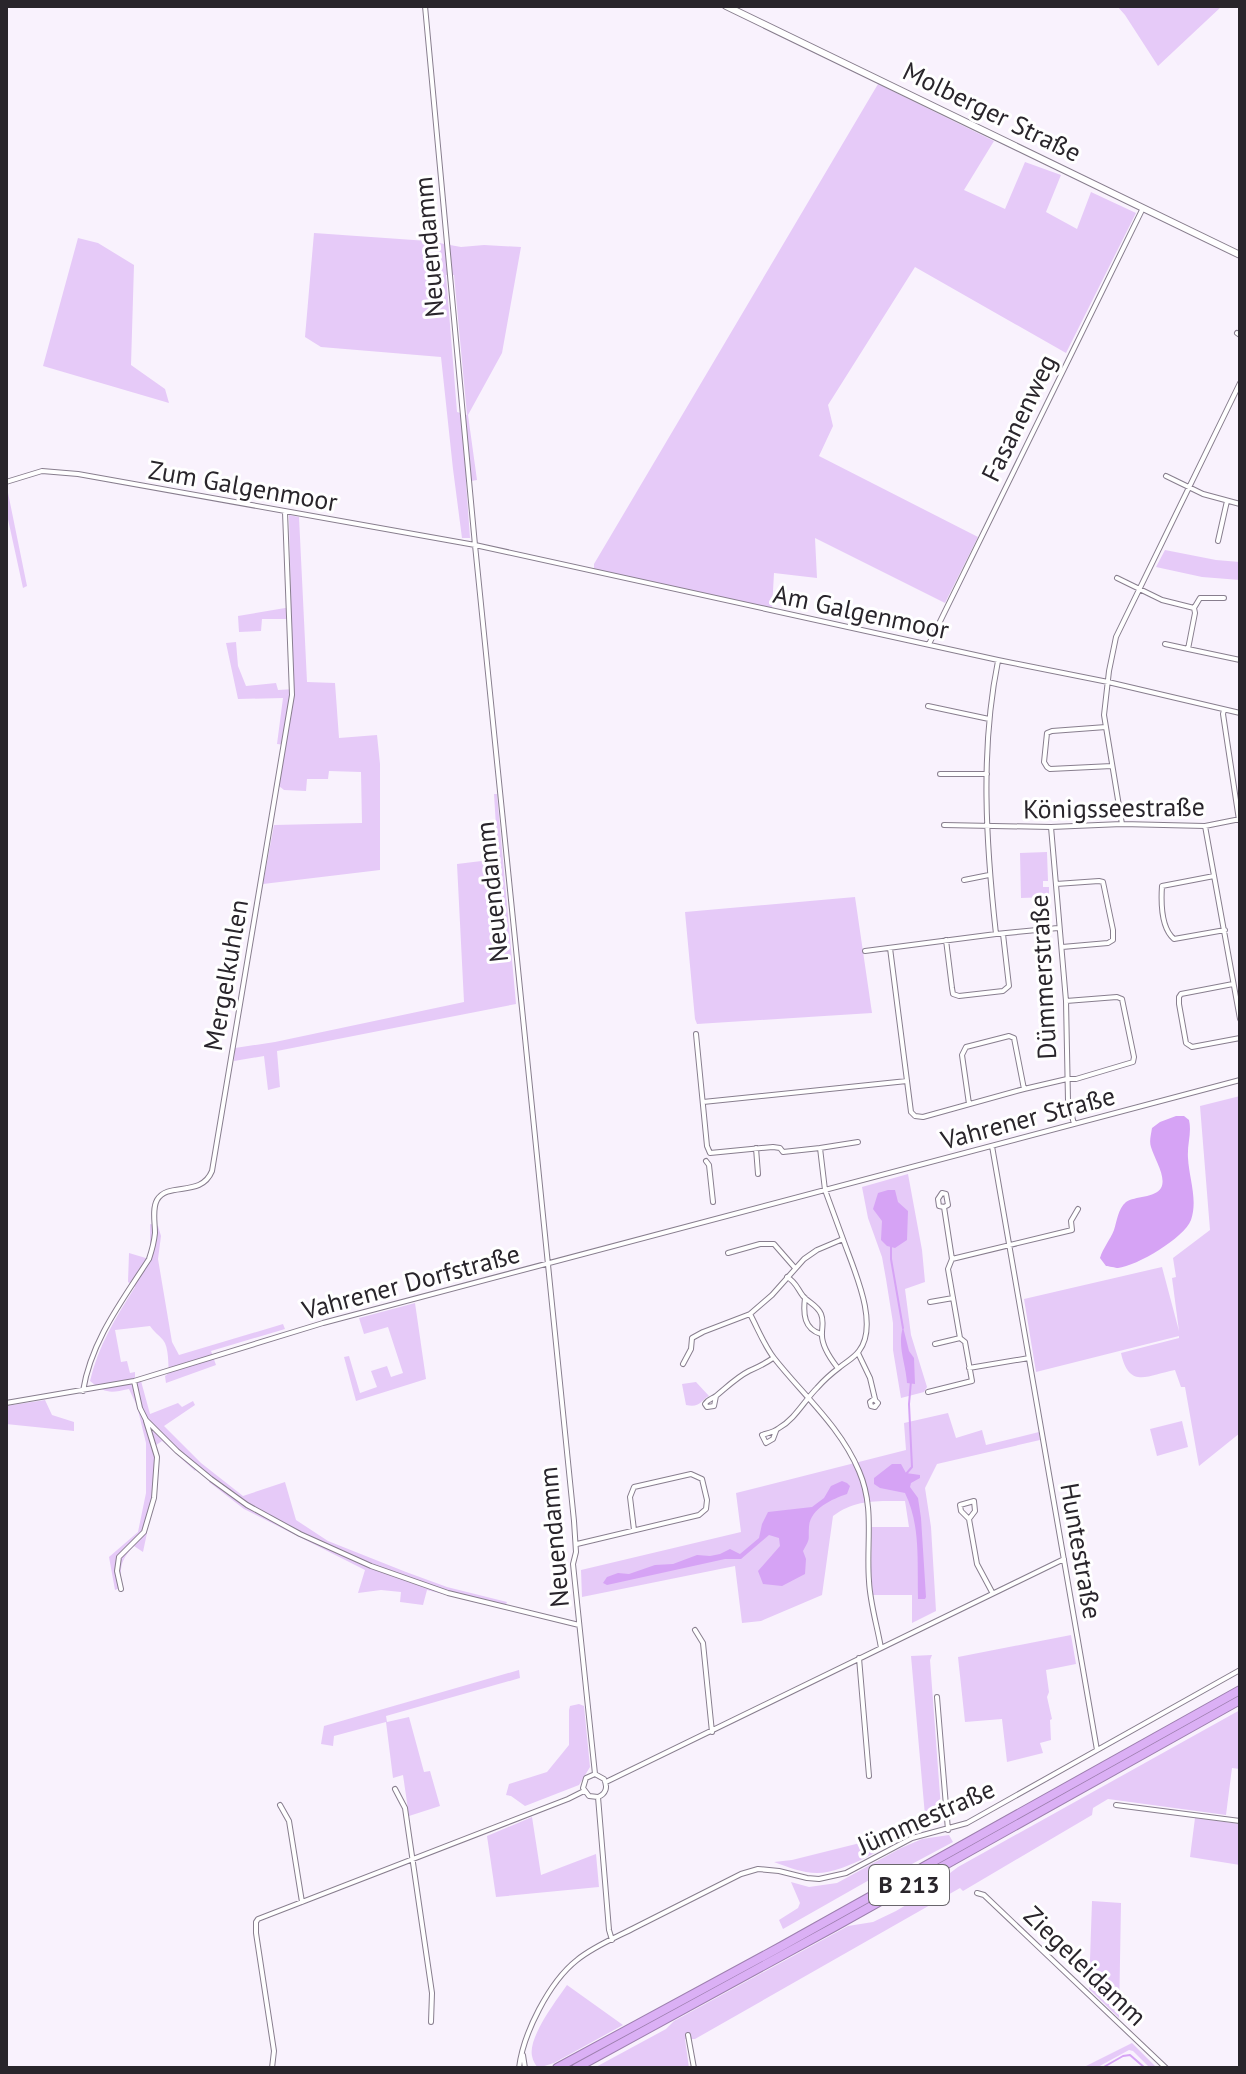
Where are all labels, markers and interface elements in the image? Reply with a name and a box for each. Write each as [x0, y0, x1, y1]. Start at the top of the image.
street label: Molberger Straße [898, 54, 1087, 169]
street label: Neuendamm [406, 175, 451, 319]
street label: Fasanenweg [974, 349, 1064, 487]
street label: Zum Galgenmoor [146, 453, 340, 518]
street label: Am Galgenmoor [770, 577, 952, 646]
street label: Königsseestraße [1023, 789, 1205, 826]
street label: Neuendamm [468, 820, 515, 964]
street label: Dümmerstraße [1022, 894, 1063, 1060]
street label: Mergelkuhlen [196, 897, 255, 1053]
street label: Vahrener Straße [936, 1078, 1119, 1157]
street label: Vahrener Dorfstraße [297, 1237, 523, 1327]
street label: Neuendamm [531, 1465, 576, 1609]
street label: Huntestraße [1053, 1480, 1110, 1622]
street label: Jümmestraße [851, 1772, 1000, 1862]
road number: B 213 [869, 1865, 949, 1905]
street label: Ziegeleidamm [1017, 1899, 1154, 2032]

